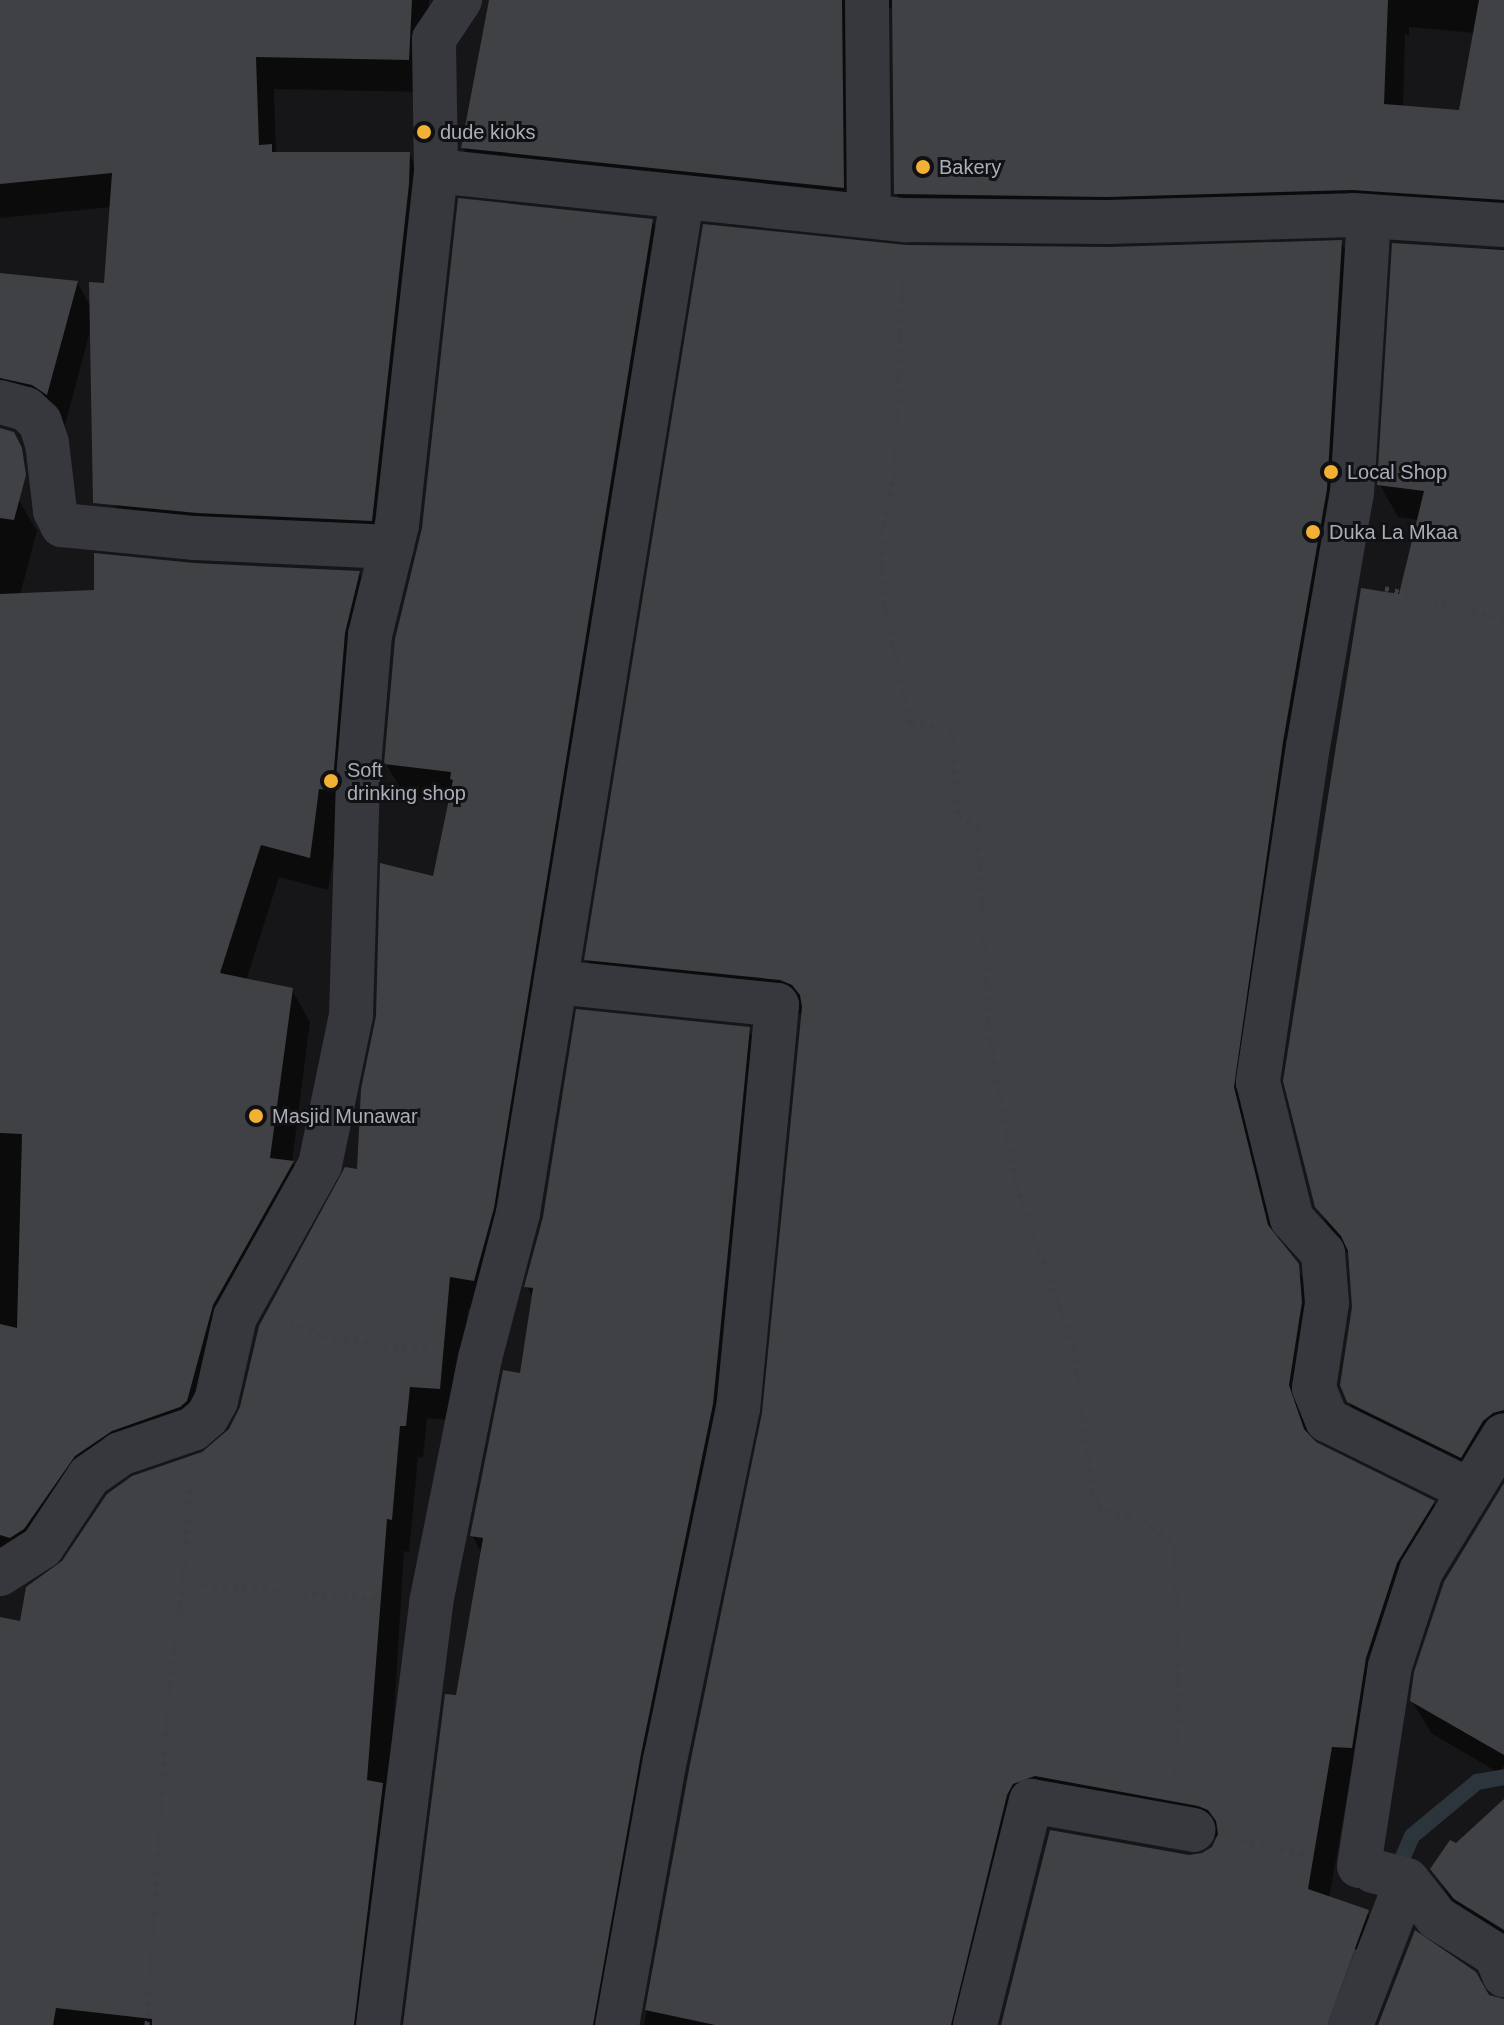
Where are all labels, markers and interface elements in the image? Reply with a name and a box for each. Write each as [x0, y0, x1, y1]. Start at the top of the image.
place label: dude kioks [440, 120, 536, 144]
marker: dude kioks [415, 123, 433, 141]
place label: Bakery [939, 155, 1001, 179]
marker: Bakery [914, 158, 932, 176]
place label: Local Shop [1347, 460, 1447, 484]
marker: Local Shop [1322, 463, 1340, 481]
place label: Duka La Mkaa [1329, 520, 1458, 544]
marker: Duka La Mkaa [1304, 523, 1322, 541]
place label: Soft drinking shop [347, 758, 466, 805]
marker: Soft drinking shop [322, 772, 340, 790]
place label: Masjid Munawar [272, 1104, 418, 1128]
marker: Masjid Munawar [247, 1107, 265, 1125]

